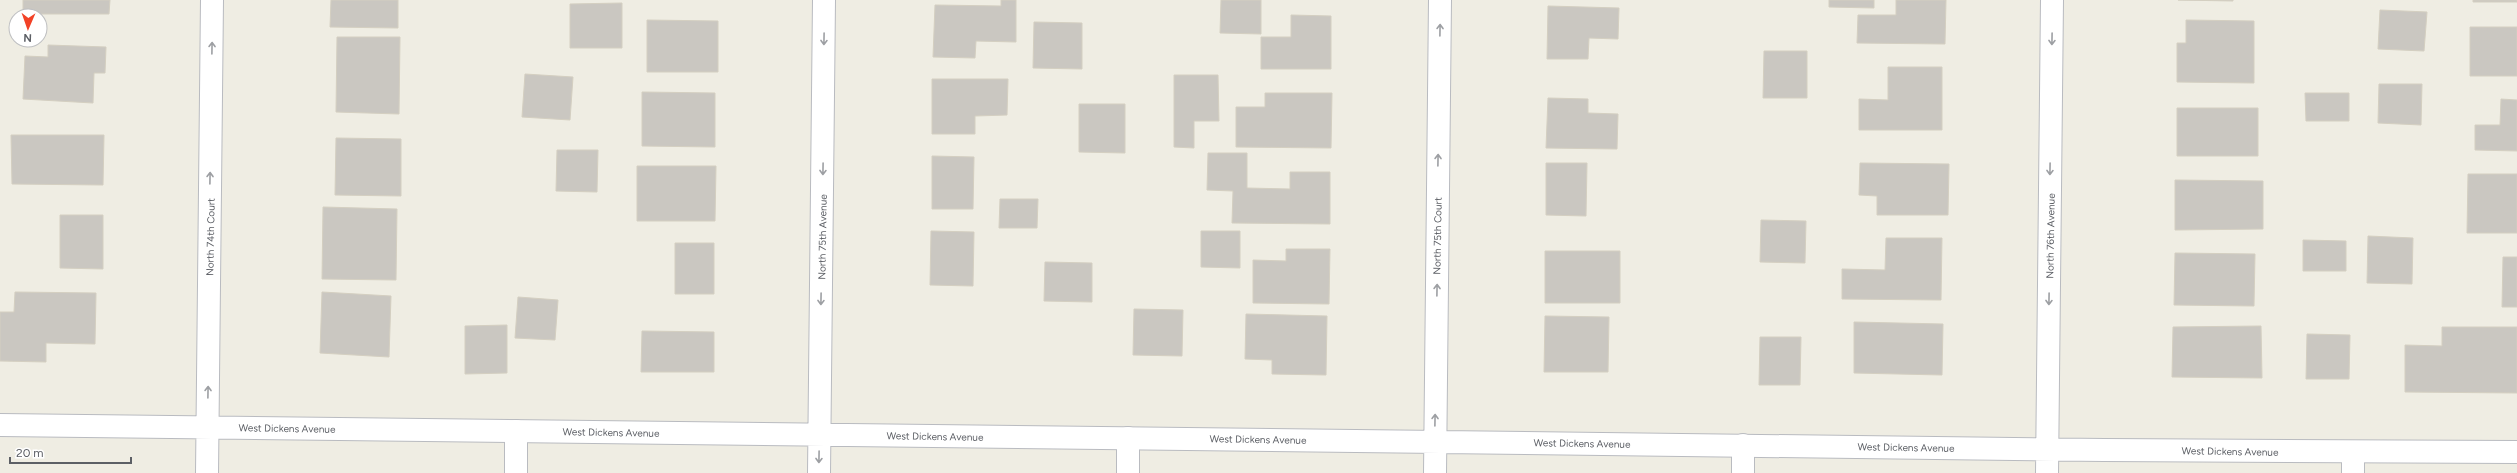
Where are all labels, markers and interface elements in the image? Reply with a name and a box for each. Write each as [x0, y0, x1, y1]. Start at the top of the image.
north arrow [8, 8, 48, 48]
one-way arrow [1436, 24, 1444, 37]
text: N [23, 31, 32, 44]
one-way arrow [820, 32, 828, 45]
one-way arrow [2048, 32, 2056, 45]
one-way arrow [208, 42, 216, 55]
one-way arrow [1434, 154, 1442, 167]
one-way arrow [819, 162, 826, 175]
one-way arrow [2046, 162, 2054, 175]
one-way arrow [206, 172, 214, 185]
street label: North 76th Avenue [2043, 193, 2058, 279]
street label: North 75th Avenue [815, 194, 830, 280]
street label: North 75th Court [1430, 197, 1445, 275]
street label: North 74th Court [203, 198, 218, 276]
one-way arrow [1433, 284, 1441, 297]
one-way arrow [817, 292, 825, 305]
one-way arrow [2045, 292, 2053, 305]
one-way arrow [204, 386, 212, 399]
one-way arrow [1431, 414, 1439, 427]
street label: West Dickens Avenue [238, 421, 336, 436]
street label: West Dickens Avenue [562, 425, 660, 440]
street label: West Dickens Avenue [886, 429, 984, 444]
street label: West Dickens Avenue [1209, 432, 1307, 447]
street label: West Dickens Avenue [1533, 436, 1631, 451]
scale bar [10, 439, 131, 465]
street label: West Dickens Avenue [1857, 440, 1955, 455]
street label: West Dickens Avenue [2181, 444, 2279, 459]
text: 20 m [16, 446, 44, 460]
one-way arrow [815, 450, 823, 463]

